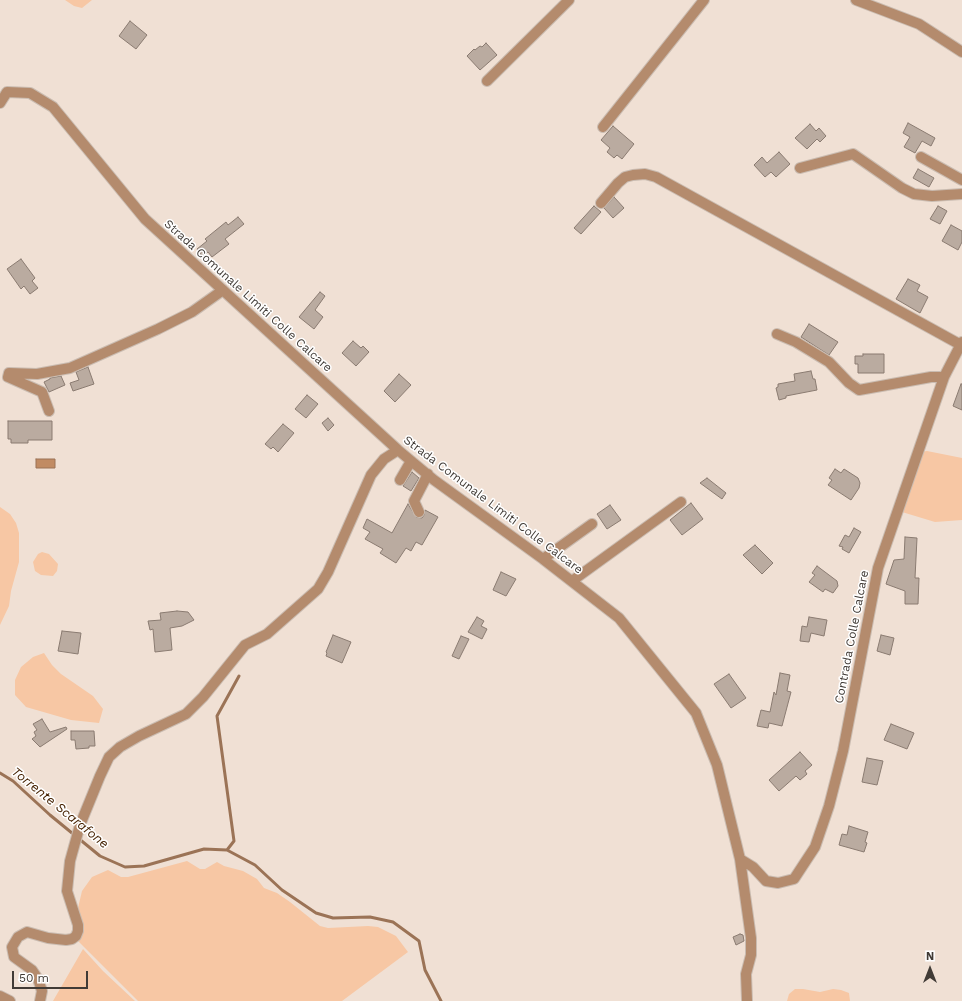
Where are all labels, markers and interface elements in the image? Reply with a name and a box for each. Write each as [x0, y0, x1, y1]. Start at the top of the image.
street label: Strada Comunale Limiti Colle Calcare [161, 217, 335, 375]
street label: Strada Comunale Limiti Colle Calcare [401, 433, 585, 577]
street label: Contrada Colle Calcare [832, 569, 872, 705]
water label: Torrente Scarafone [8, 764, 112, 852]
north arrow [910, 949, 950, 989]
text: N [926, 950, 934, 963]
scale bar [14, 963, 90, 989]
text: 50 m [19, 971, 49, 985]

